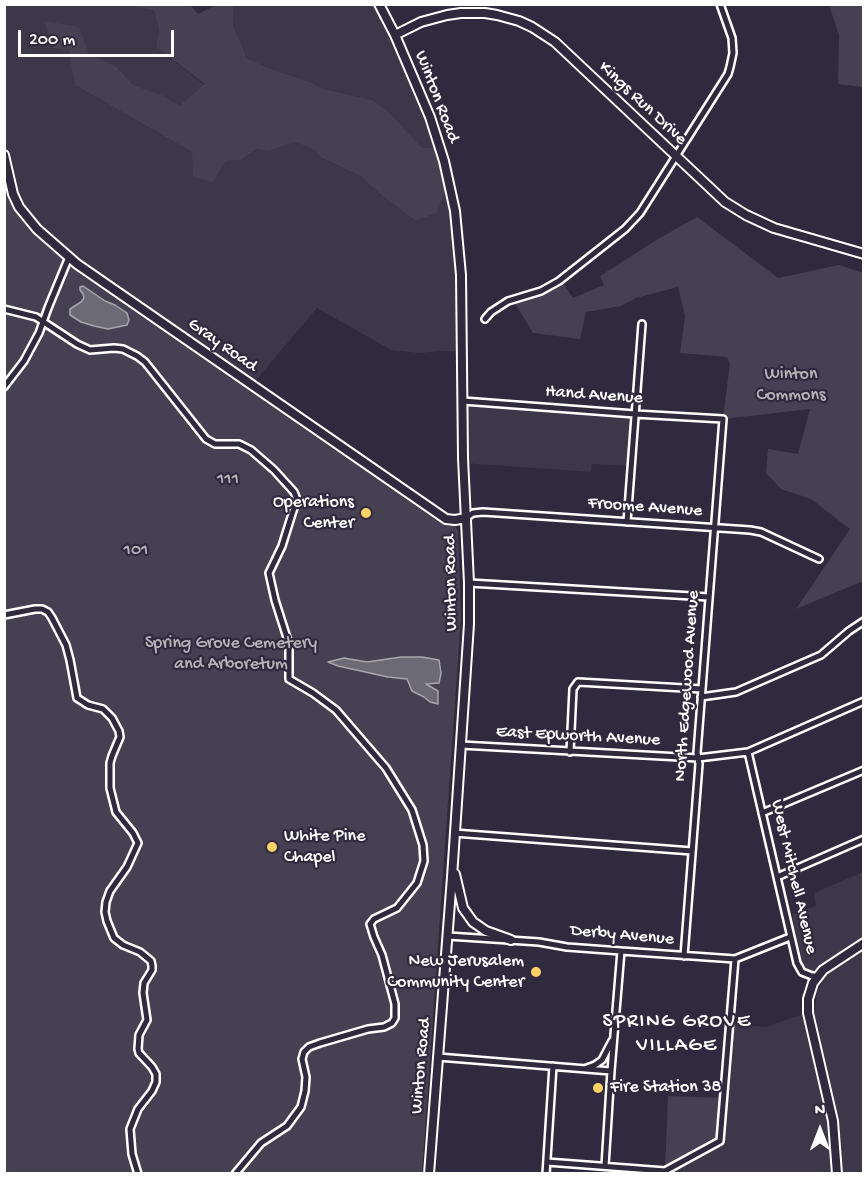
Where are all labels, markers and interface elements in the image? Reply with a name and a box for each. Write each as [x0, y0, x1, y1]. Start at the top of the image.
scale bar [21, 18, 177, 56]
text: 200 m [29, 30, 75, 51]
street label: Winton Road [409, 48, 463, 146]
street label: Kings Run Drive [593, 57, 691, 151]
street label: Gray Road [183, 314, 261, 378]
park label: Winton Commons [756, 364, 826, 406]
street label: Hand Avenue [544, 382, 644, 410]
park label: 111 [217, 469, 239, 491]
place label: Operations Center [273, 492, 354, 534]
street label: Froome Avenue [587, 493, 703, 523]
marker: Operations Center [359, 506, 373, 520]
street label: Winton Road [440, 535, 464, 631]
park label: 101 [124, 540, 148, 562]
street label: North Edgewood Avenue [671, 590, 705, 782]
park label: Spring Grove Cemetery and Arboretum [145, 633, 317, 676]
street label: East Epworth Avenue [495, 722, 661, 752]
street label: West Mitchell Avenue [765, 798, 821, 956]
place label: White Pine Chapel [284, 826, 365, 868]
marker: White Pine Chapel [265, 840, 279, 854]
street label: Derby Avenue [569, 921, 675, 951]
place label: New Jerusalem Community Center [387, 951, 524, 994]
marker: New Jerusalem Community Center [529, 965, 543, 979]
district label: SPRING GROVE VILLAGE [603, 1010, 751, 1060]
street label: Winton Road [407, 1017, 437, 1115]
place label: Fire Station 38 [610, 1077, 721, 1099]
marker: Fire Station 38 [591, 1081, 605, 1095]
north arrow [790, 1100, 850, 1160]
text: N [815, 1102, 825, 1121]

